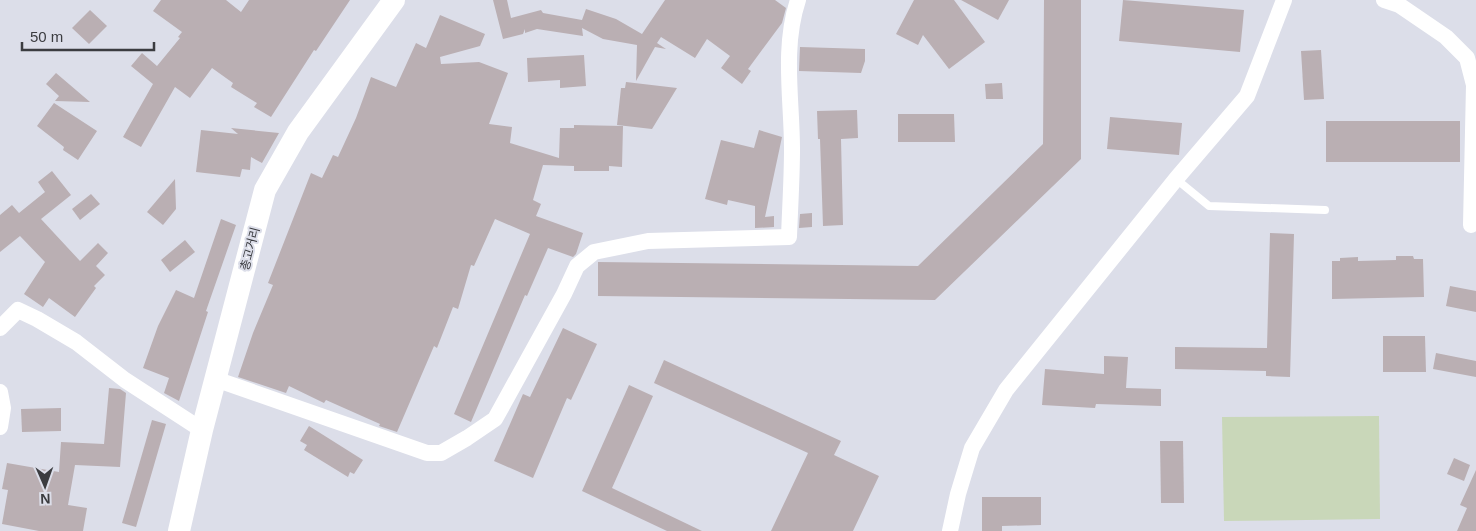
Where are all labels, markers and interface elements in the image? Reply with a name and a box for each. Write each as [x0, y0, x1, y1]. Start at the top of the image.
scale bar [22, 20, 155, 52]
text: 50 m [30, 28, 63, 45]
street label: 총고거리 [238, 226, 262, 272]
north arrow [20, 461, 70, 511]
text: N [40, 491, 51, 507]

